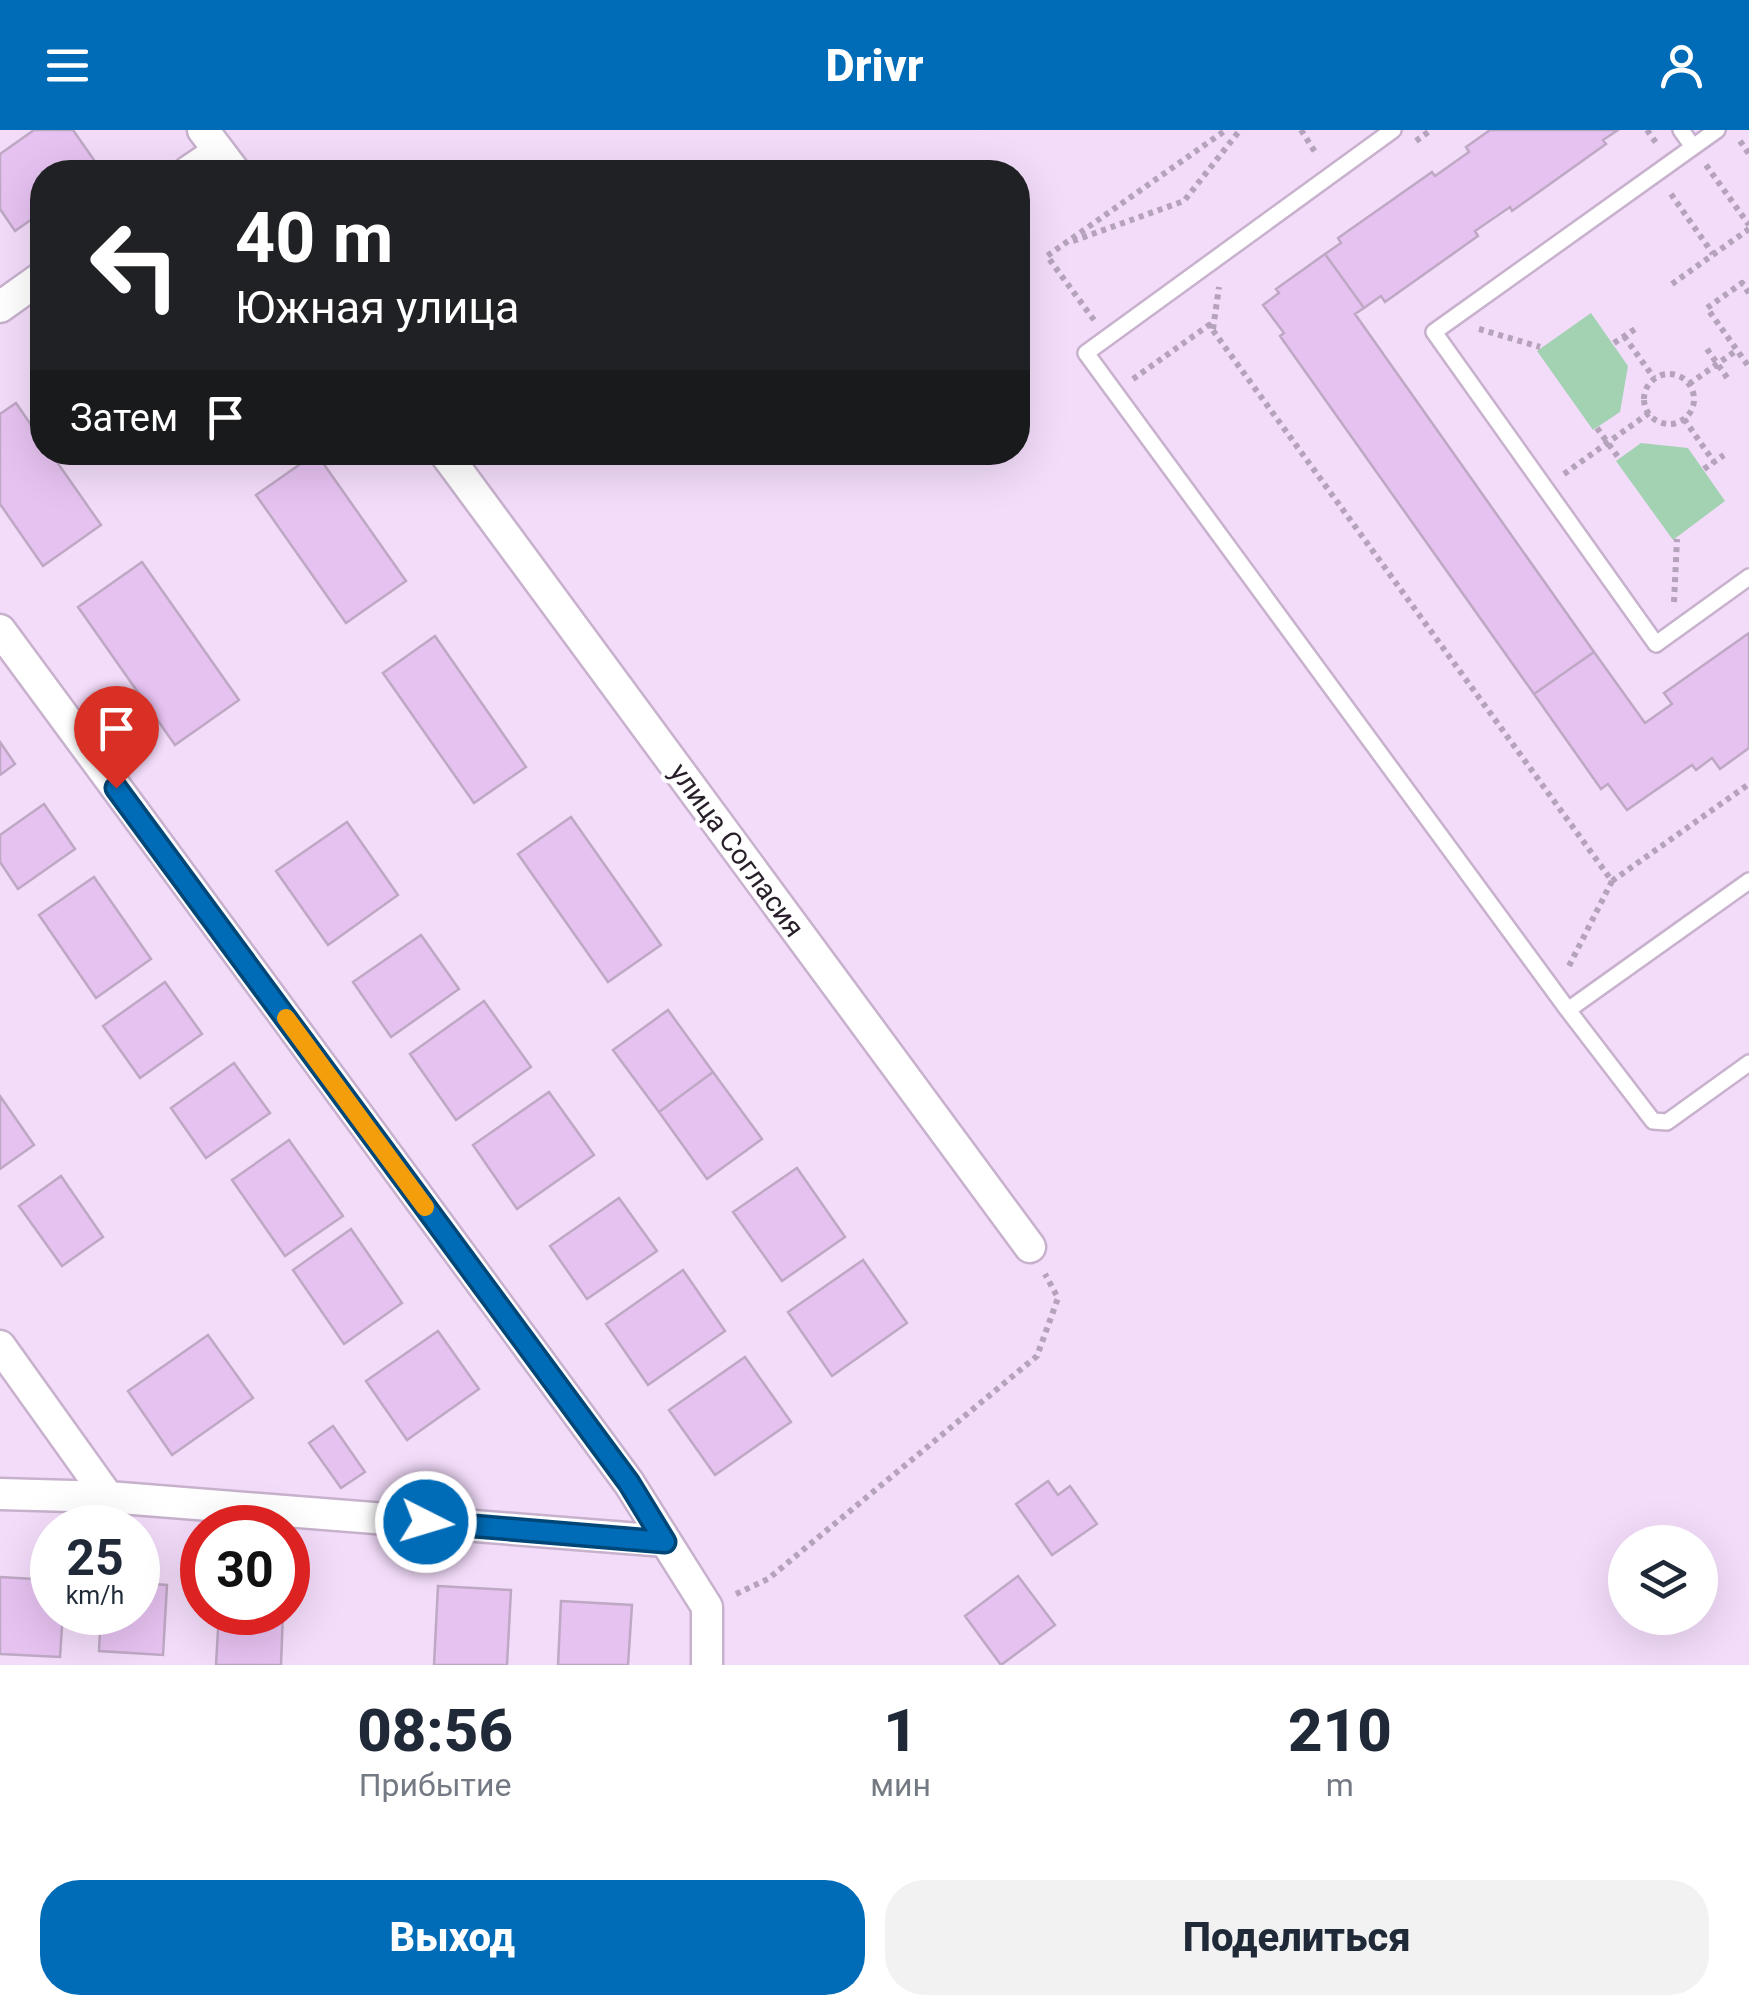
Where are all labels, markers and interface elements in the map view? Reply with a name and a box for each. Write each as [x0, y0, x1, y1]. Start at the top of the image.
icon: menu [40, 38, 95, 93]
icon: person [1654, 38, 1709, 93]
text: Drivr [826, 39, 923, 92]
text: 40 m [235, 197, 393, 279]
icon: left [70, 200, 200, 330]
text: Южная улица [235, 281, 520, 334]
icon: arrive [198, 390, 253, 445]
text: Затем [70, 396, 178, 440]
pin [74, 686, 159, 789]
icon: arrive [89, 701, 144, 756]
street label: улица Согласия [663, 757, 811, 943]
position arrow [374, 1470, 478, 1574]
speed limit sign: 30 [180, 1505, 310, 1635]
map controls [1608, 1525, 1718, 1635]
button: layers [1608, 1525, 1718, 1635]
text: 25 [66, 1529, 124, 1587]
text: km/h [66, 1581, 124, 1610]
text: 08:56 [357, 1695, 513, 1766]
text: 1 [883, 1695, 918, 1766]
text: 210 [1288, 1695, 1392, 1766]
text: Прибытие [359, 1766, 511, 1804]
text: мин [870, 1766, 931, 1804]
text: m [1326, 1766, 1354, 1804]
button: Выход [40, 1880, 865, 1995]
button: Поделиться [885, 1880, 1709, 1995]

